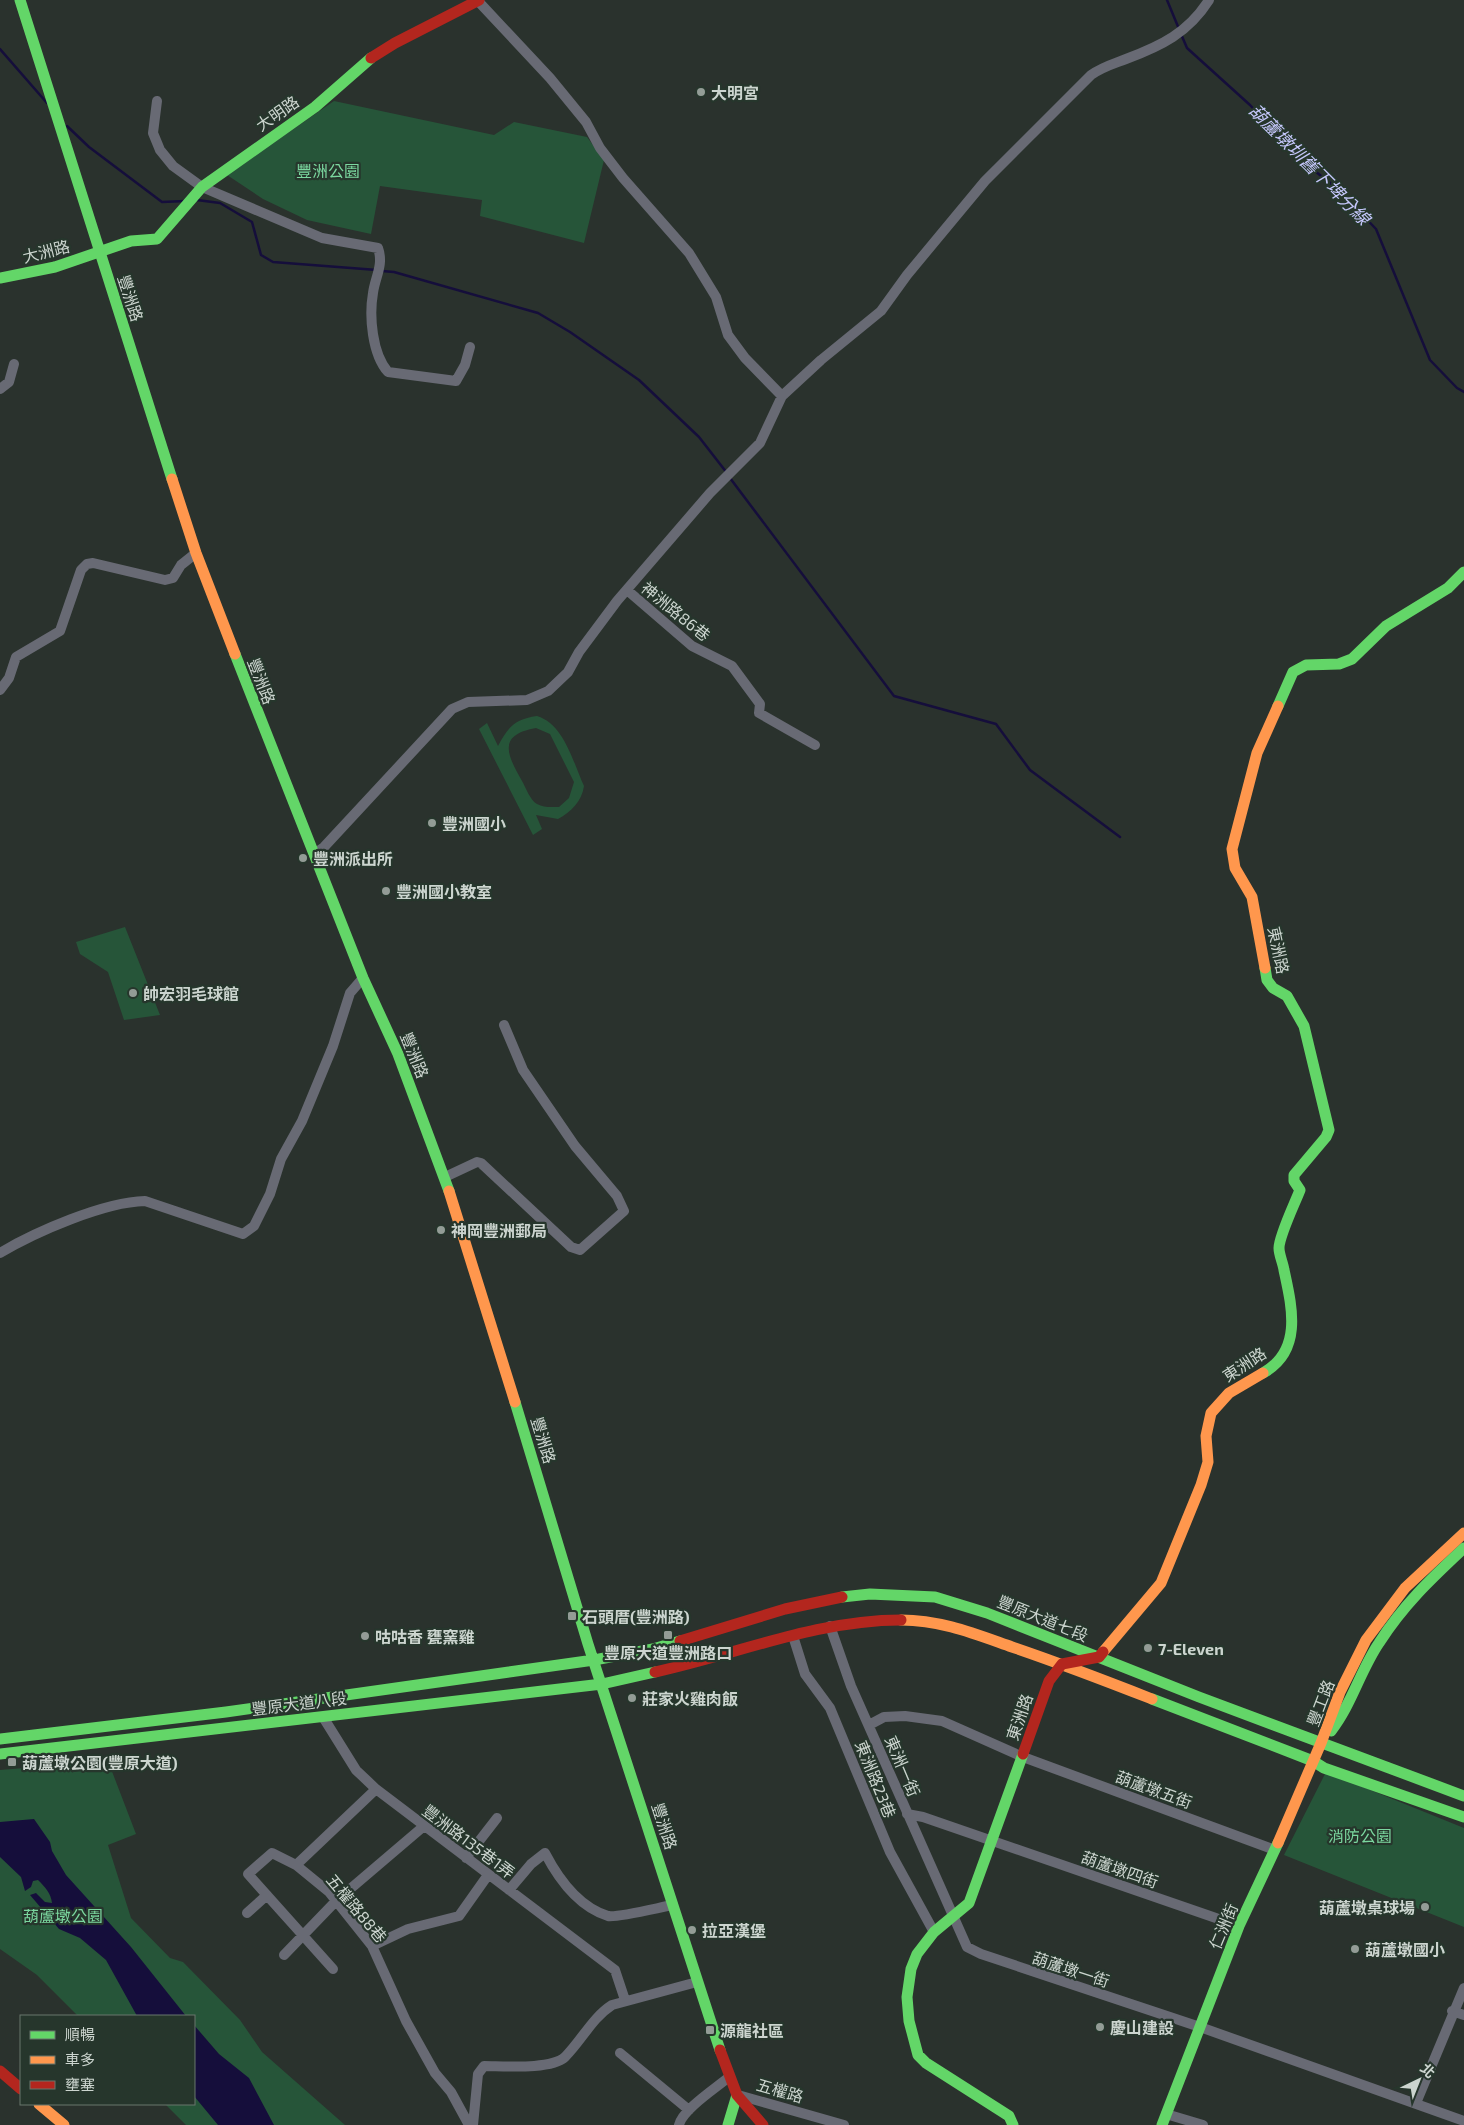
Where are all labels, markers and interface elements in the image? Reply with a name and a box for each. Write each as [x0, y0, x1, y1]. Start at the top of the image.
place label: 大明宮 [711, 83, 759, 102]
marker: 大明宮 [695, 86, 707, 98]
street label: 大明路 [252, 91, 302, 135]
water label: 葫蘆墩圳舊下埤分線 [1245, 99, 1376, 230]
park label: 豐洲公園 [296, 161, 360, 180]
street label: 大洲路 [20, 236, 72, 266]
street label: 豐洲路 [115, 272, 147, 324]
street label: 神洲路86巷 [638, 578, 714, 644]
street label: 豐洲路 [245, 655, 279, 707]
place label: 豐洲國小 [442, 814, 506, 833]
marker: 豐洲國小 [426, 817, 438, 829]
place label: 豐洲派出所 [313, 849, 393, 868]
marker: 豐洲派出所 [297, 852, 309, 864]
place label: 豐洲國小教室 [396, 882, 492, 901]
marker: 豐洲國小教室 [380, 885, 392, 897]
street label: 東洲路 [1265, 925, 1293, 975]
place label: 帥宏羽毛球館 [143, 984, 239, 1003]
marker: 帥宏羽毛球館 [127, 987, 139, 999]
street label: 豐洲路 [397, 1029, 433, 1081]
place label: 神岡豐洲郵局 [451, 1221, 547, 1240]
marker: 神岡豐洲郵局 [435, 1224, 447, 1236]
street label: 東洲路 [1219, 1343, 1269, 1385]
street label: 豐洲路 [528, 1414, 560, 1466]
street label: 豐原大道七段 [995, 1591, 1091, 1645]
place label: 石頭厝(豐洲路) [582, 1607, 690, 1626]
marker: 石頭厝(豐洲路) [566, 1610, 578, 1622]
place label: 咕咕香 甕窯雞 [375, 1627, 474, 1646]
marker: 豐原大道豐洲路口 [662, 1629, 674, 1641]
marker: 咕咕香 甕窯雞 [359, 1630, 371, 1642]
place label: 7-Eleven [1158, 1639, 1224, 1658]
marker: 7-Eleven [1142, 1642, 1154, 1654]
place label: 豐原大道豐洲路口 [604, 1643, 732, 1662]
street label: 豐工路 [1303, 1677, 1337, 1729]
street label: 豐原大道八段 [250, 1688, 348, 1718]
place label: 莊家火雞肉飯 [642, 1689, 738, 1708]
street label: 東洲路 [1002, 1691, 1036, 1743]
marker: 莊家火雞肉飯 [626, 1692, 638, 1704]
street label: 東洲一街 [882, 1733, 924, 1799]
street label: 東洲路23巷 [852, 1737, 900, 1821]
place label: 葫蘆墩公園(豐原大道) [22, 1753, 178, 1772]
marker: 葫蘆墩公園(豐原大道) [6, 1756, 18, 1768]
street label: 葫蘆墩五街 [1113, 1766, 1195, 1812]
street label: 豐洲路135巷1弄 [419, 1800, 519, 1882]
street label: 豐洲路 [649, 1800, 681, 1852]
park label: 消防公園 [1328, 1826, 1392, 1845]
street label: 葫蘆墩四街 [1079, 1847, 1161, 1891]
street label: 五權路88巷 [323, 1870, 391, 1946]
place label: 葫蘆墩桌球場 [1319, 1898, 1415, 1917]
street label: 仁洲街 [1205, 1900, 1241, 1952]
marker: 葫蘆墩桌球場 [1419, 1901, 1431, 1913]
park label: 葫蘆墩公園 [23, 1906, 103, 1925]
place label: 拉亞漢堡 [702, 1921, 766, 1940]
marker: 拉亞漢堡 [686, 1924, 698, 1936]
place label: 葫蘆墩國小 [1365, 1940, 1445, 1959]
marker: 葫蘆墩國小 [1349, 1943, 1361, 1955]
street label: 葫蘆墩一街 [1030, 1948, 1112, 1990]
legend [20, 2015, 195, 2105]
place label: 慶山建設 [1110, 2018, 1174, 2037]
place label: 源龍社區 [720, 2021, 784, 2040]
marker: 慶山建設 [1094, 2021, 1106, 2033]
marker: 源龍社區 [704, 2024, 716, 2036]
text: 順暢 [65, 2025, 95, 2043]
text: 車多 [65, 2050, 95, 2068]
north arrow [1394, 2055, 1444, 2105]
text: 北 [1417, 2059, 1439, 2081]
street label: 五權路 [754, 2074, 806, 2106]
text: 壅塞 [65, 2075, 95, 2093]

